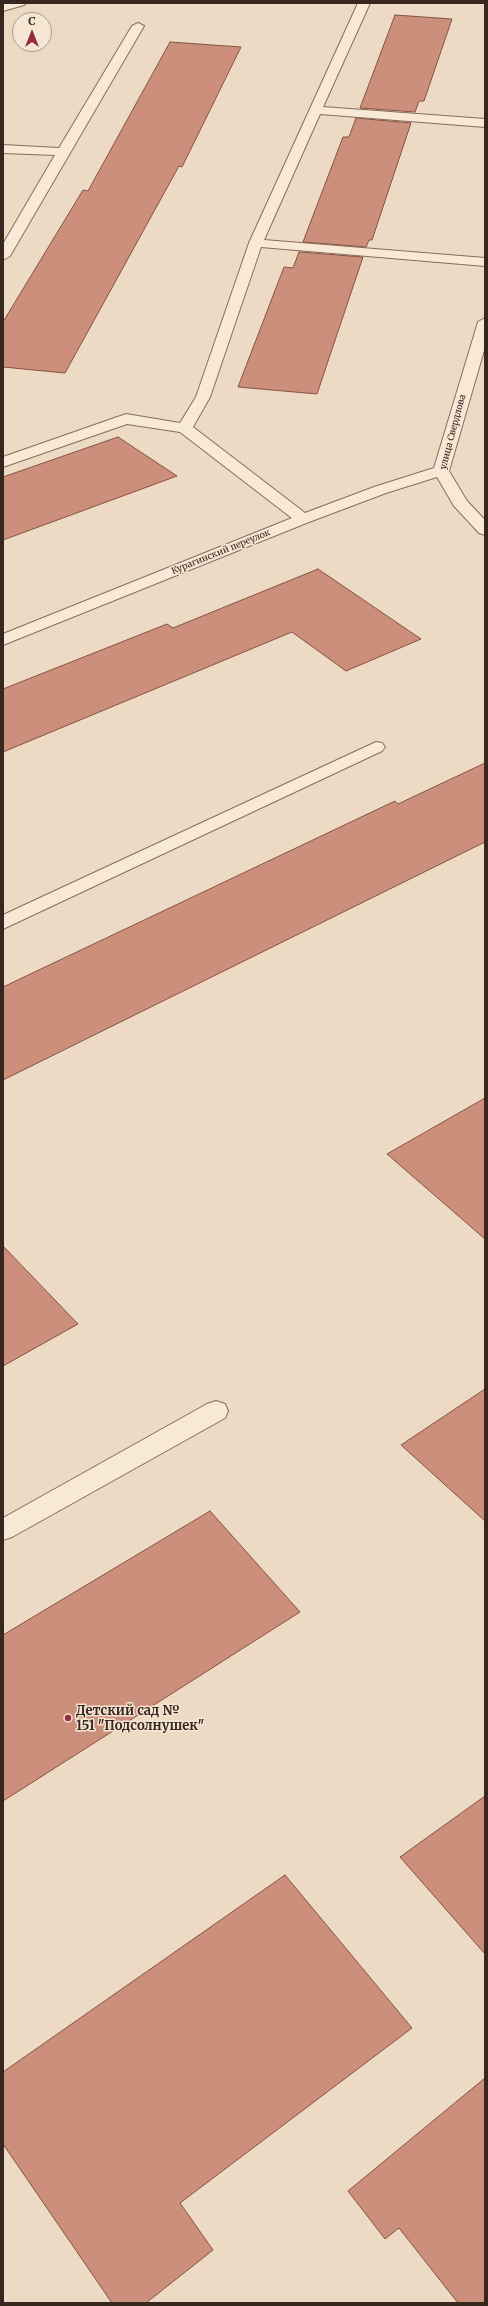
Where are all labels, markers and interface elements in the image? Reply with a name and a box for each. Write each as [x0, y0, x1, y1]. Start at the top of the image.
north arrow [12, 12, 52, 52]
text: С [28, 14, 36, 28]
street label: улица Свердлова [438, 393, 468, 471]
street label: Курагинский переулок [170, 527, 272, 577]
place label: Детский сад № 151 "Подсолнушек" [76, 1703, 204, 1734]
marker: Детский сад № 151 "Подсолнушек" [63, 1713, 73, 1723]

